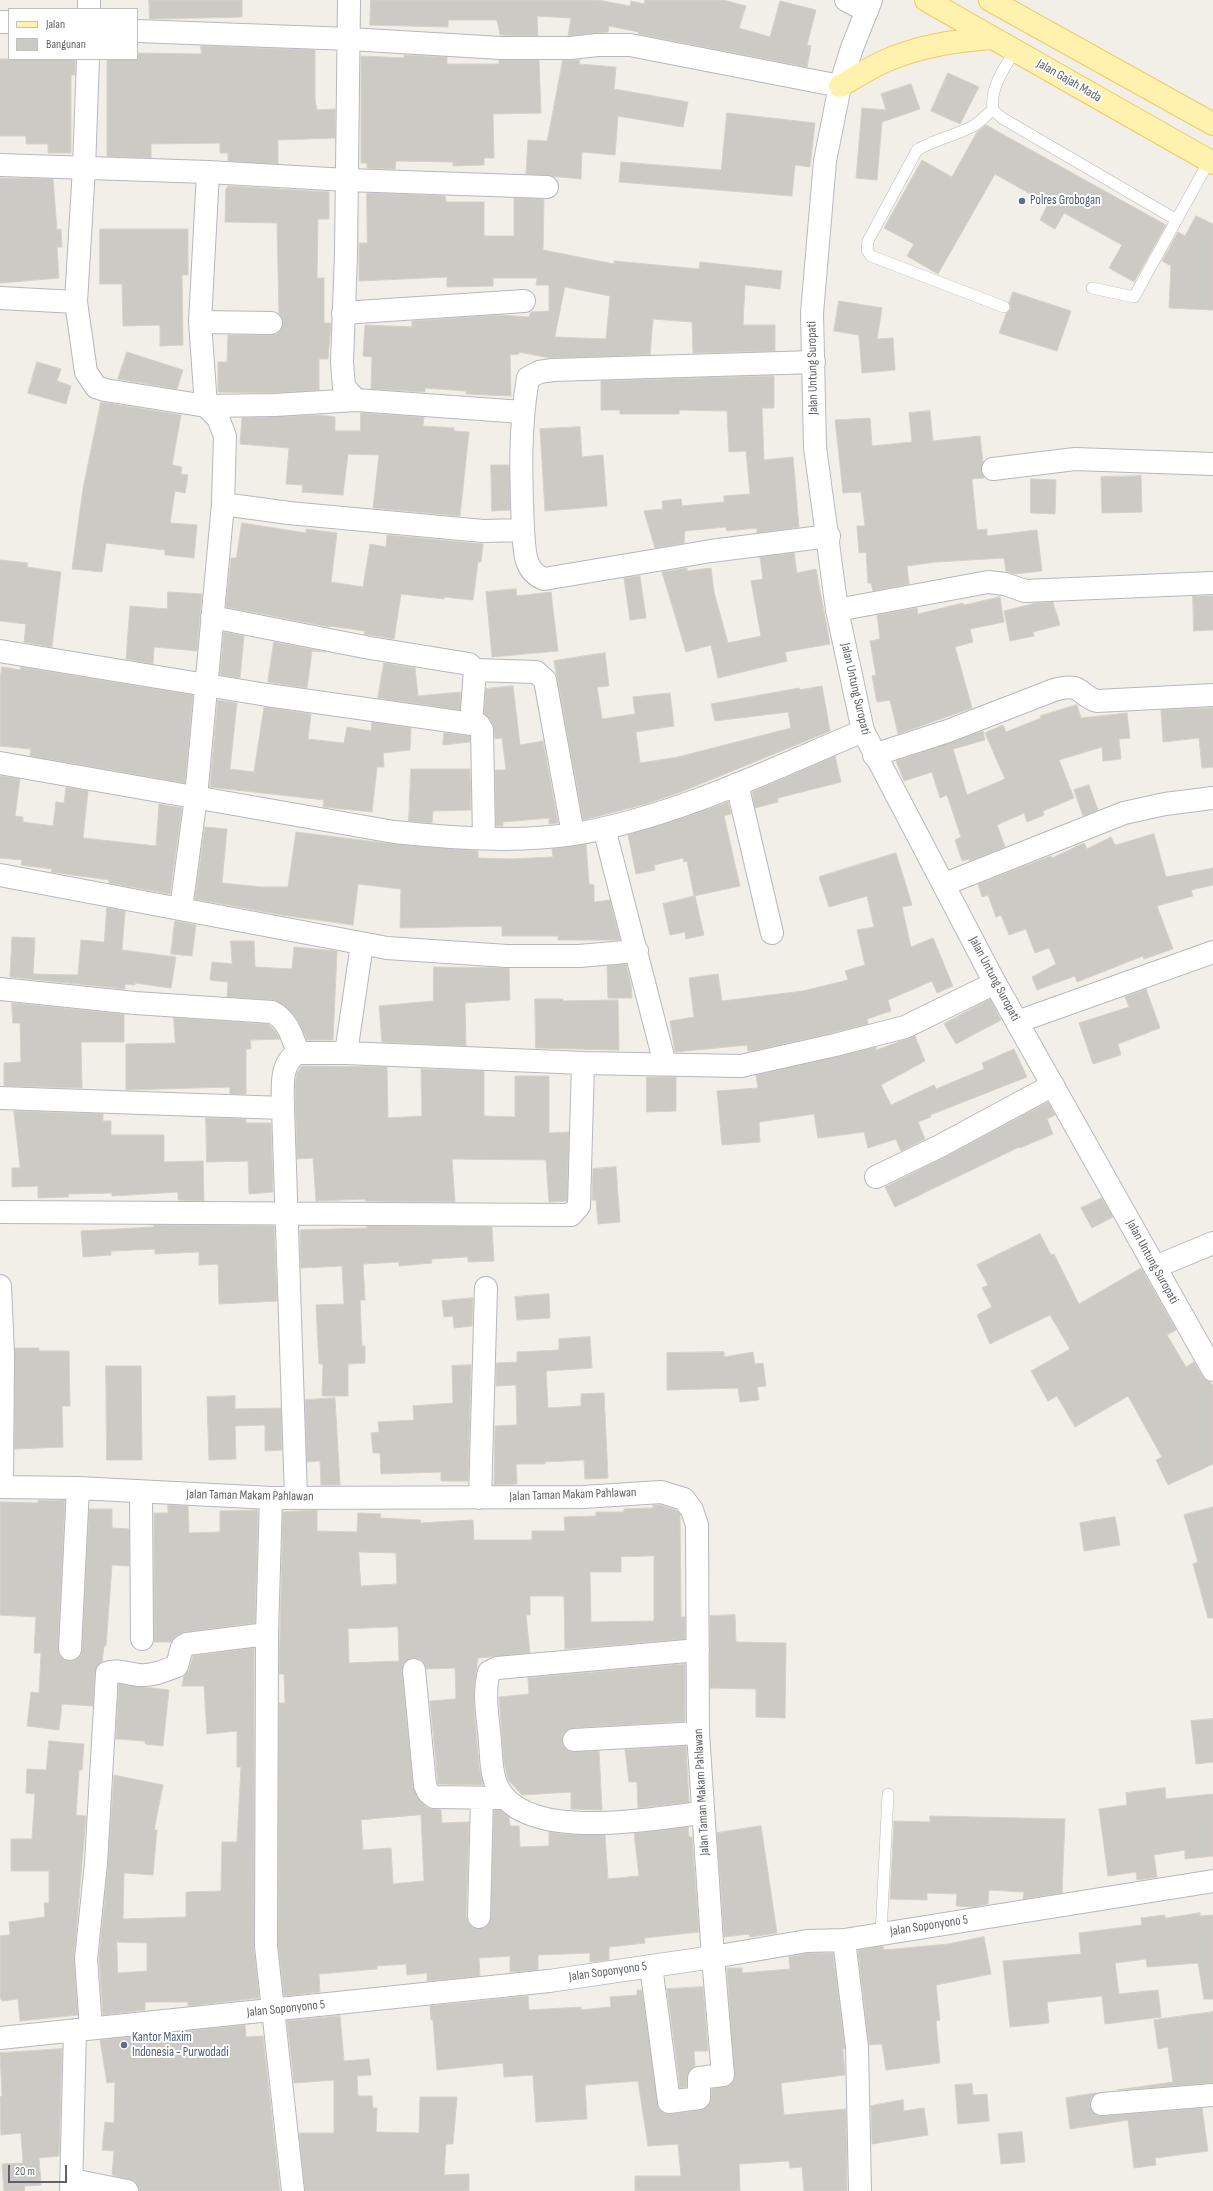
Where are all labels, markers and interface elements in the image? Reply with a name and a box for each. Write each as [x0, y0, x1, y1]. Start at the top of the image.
legend [8, 8, 138, 60]
text: Jalan [46, 17, 65, 32]
text: Bangunan [46, 37, 86, 52]
street label: Jalan Gajah Mada [1034, 56, 1104, 106]
place label: Polres Grobogan [1030, 193, 1101, 209]
marker: Polres Grobogan [1017, 196, 1027, 206]
street label: Jalan Untung Suropati [804, 321, 822, 415]
street label: Jalan Untung Suropati [837, 642, 873, 736]
street label: Jalan Untung Suropati [965, 934, 1023, 1024]
street label: Jalan Untung Suropati [1122, 1217, 1182, 1307]
street label: Jalan Taman Makam Pahlawan [509, 1485, 637, 1505]
street label: Jalan Taman Makam Pahlawan [186, 1487, 314, 1505]
street label: Jalan Taman Makam Pahlawan [691, 1728, 713, 1856]
street label: Jalan Soponyono 5 [889, 1912, 969, 1940]
street label: Jalan Soponyono 5 [568, 1959, 648, 1985]
street label: Jalan Soponyono 5 [246, 1997, 326, 2021]
place label: Kantor Maxim Indonesia - Purwodadi [132, 2030, 229, 2061]
marker: Kantor Maxim Indonesia - Purwodadi [119, 2040, 129, 2050]
scale bar [10, 2157, 69, 2183]
text: 20 m [15, 2164, 35, 2179]

